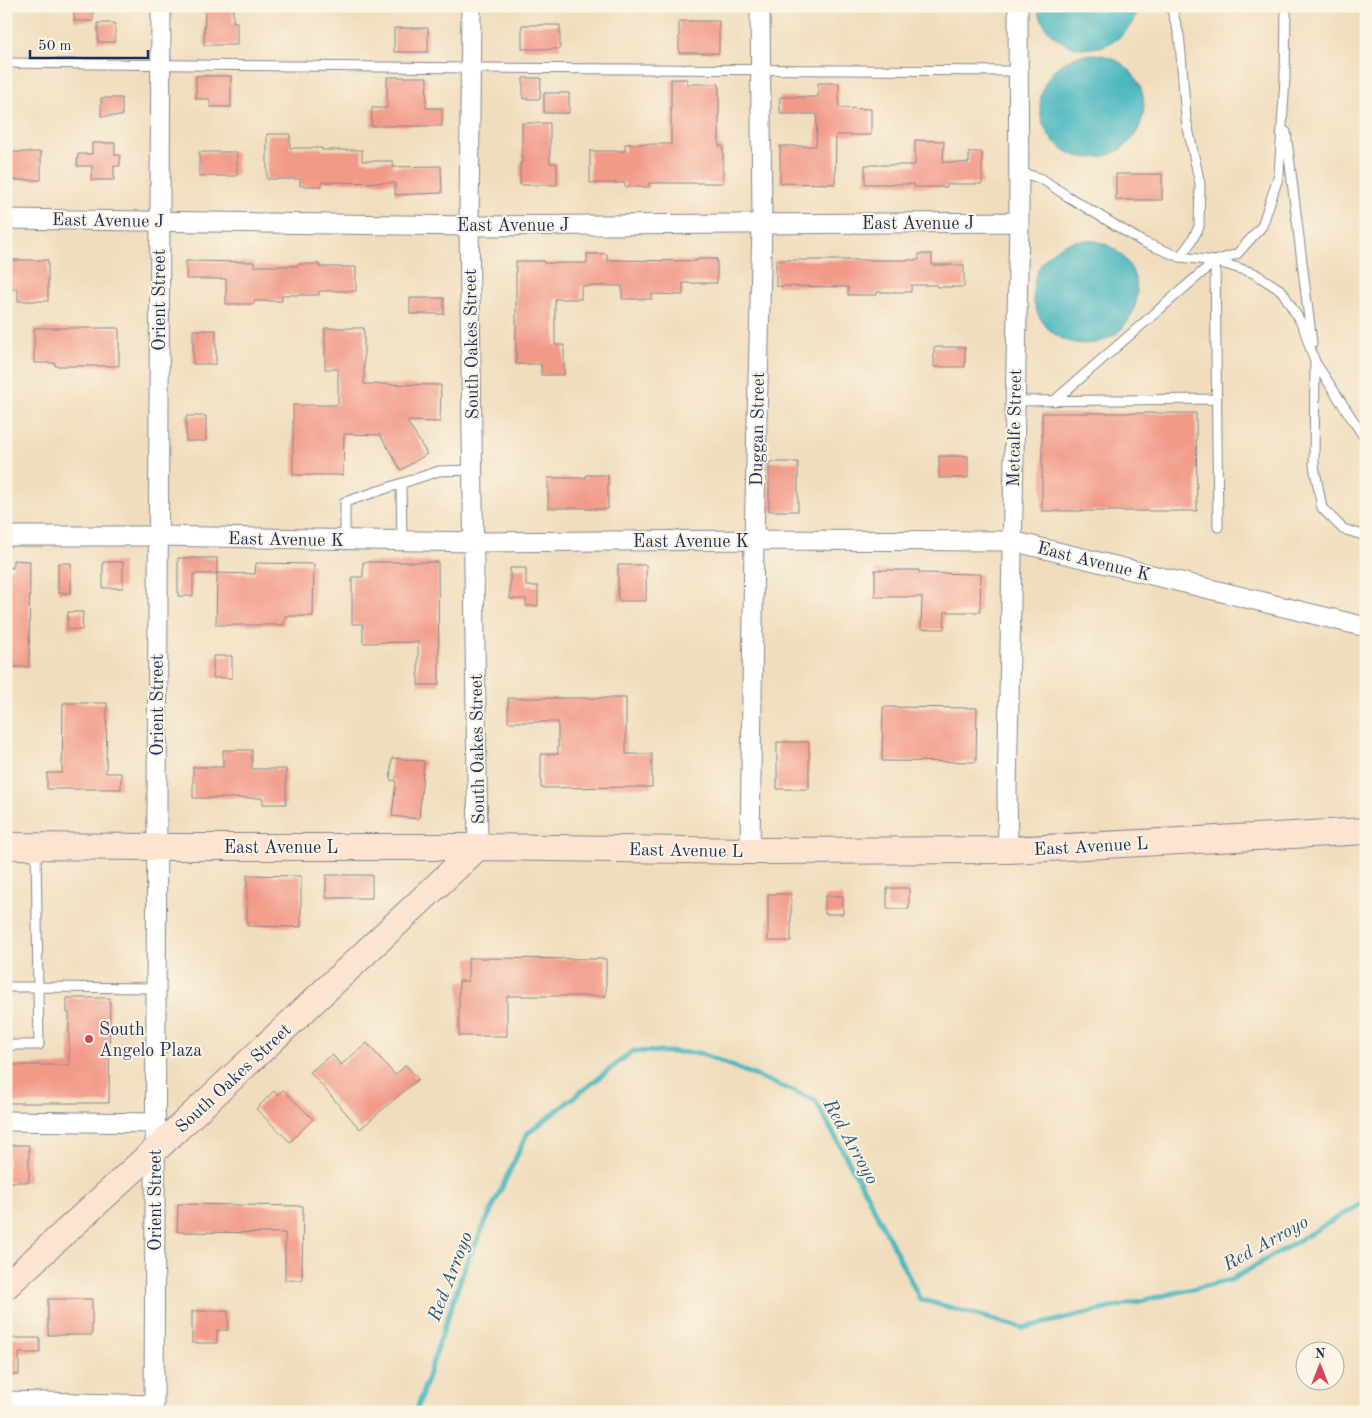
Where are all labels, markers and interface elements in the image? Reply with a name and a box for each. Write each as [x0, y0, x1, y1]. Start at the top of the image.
scale bar [30, 28, 148, 60]
text: 50 m [38, 39, 72, 54]
street label: East Avenue J [52, 211, 165, 231]
street label: East Avenue J [862, 215, 974, 233]
street label: East Avenue J [457, 217, 569, 235]
street label: Orient Street [151, 249, 169, 351]
street label: South Oakes Street [462, 269, 482, 419]
street label: Metcalfe Street [1005, 369, 1025, 487]
street label: Duggan Street [748, 372, 768, 486]
street label: East Avenue K [228, 530, 344, 550]
street label: East Avenue K [633, 533, 749, 551]
street label: East Avenue K [1035, 539, 1152, 585]
street label: Orient Street [149, 654, 167, 756]
street label: South Oakes Street [468, 674, 488, 824]
street label: East Avenue L [1033, 835, 1149, 859]
street label: East Avenue L [224, 839, 338, 857]
street label: East Avenue L [628, 841, 743, 861]
place label: South Angelo Plaza [99, 1021, 202, 1060]
street label: South Oakes Street [173, 1021, 295, 1137]
marker: South Angelo Plaza [83, 1033, 95, 1045]
water label: Red Arroyo [818, 1095, 881, 1188]
street label: Orient Street [147, 1149, 165, 1251]
water label: Red Arroyo [1219, 1213, 1312, 1276]
water label: Red Arroyo [425, 1229, 477, 1325]
north arrow [1294, 1340, 1344, 1390]
text: N [1315, 1347, 1326, 1361]

